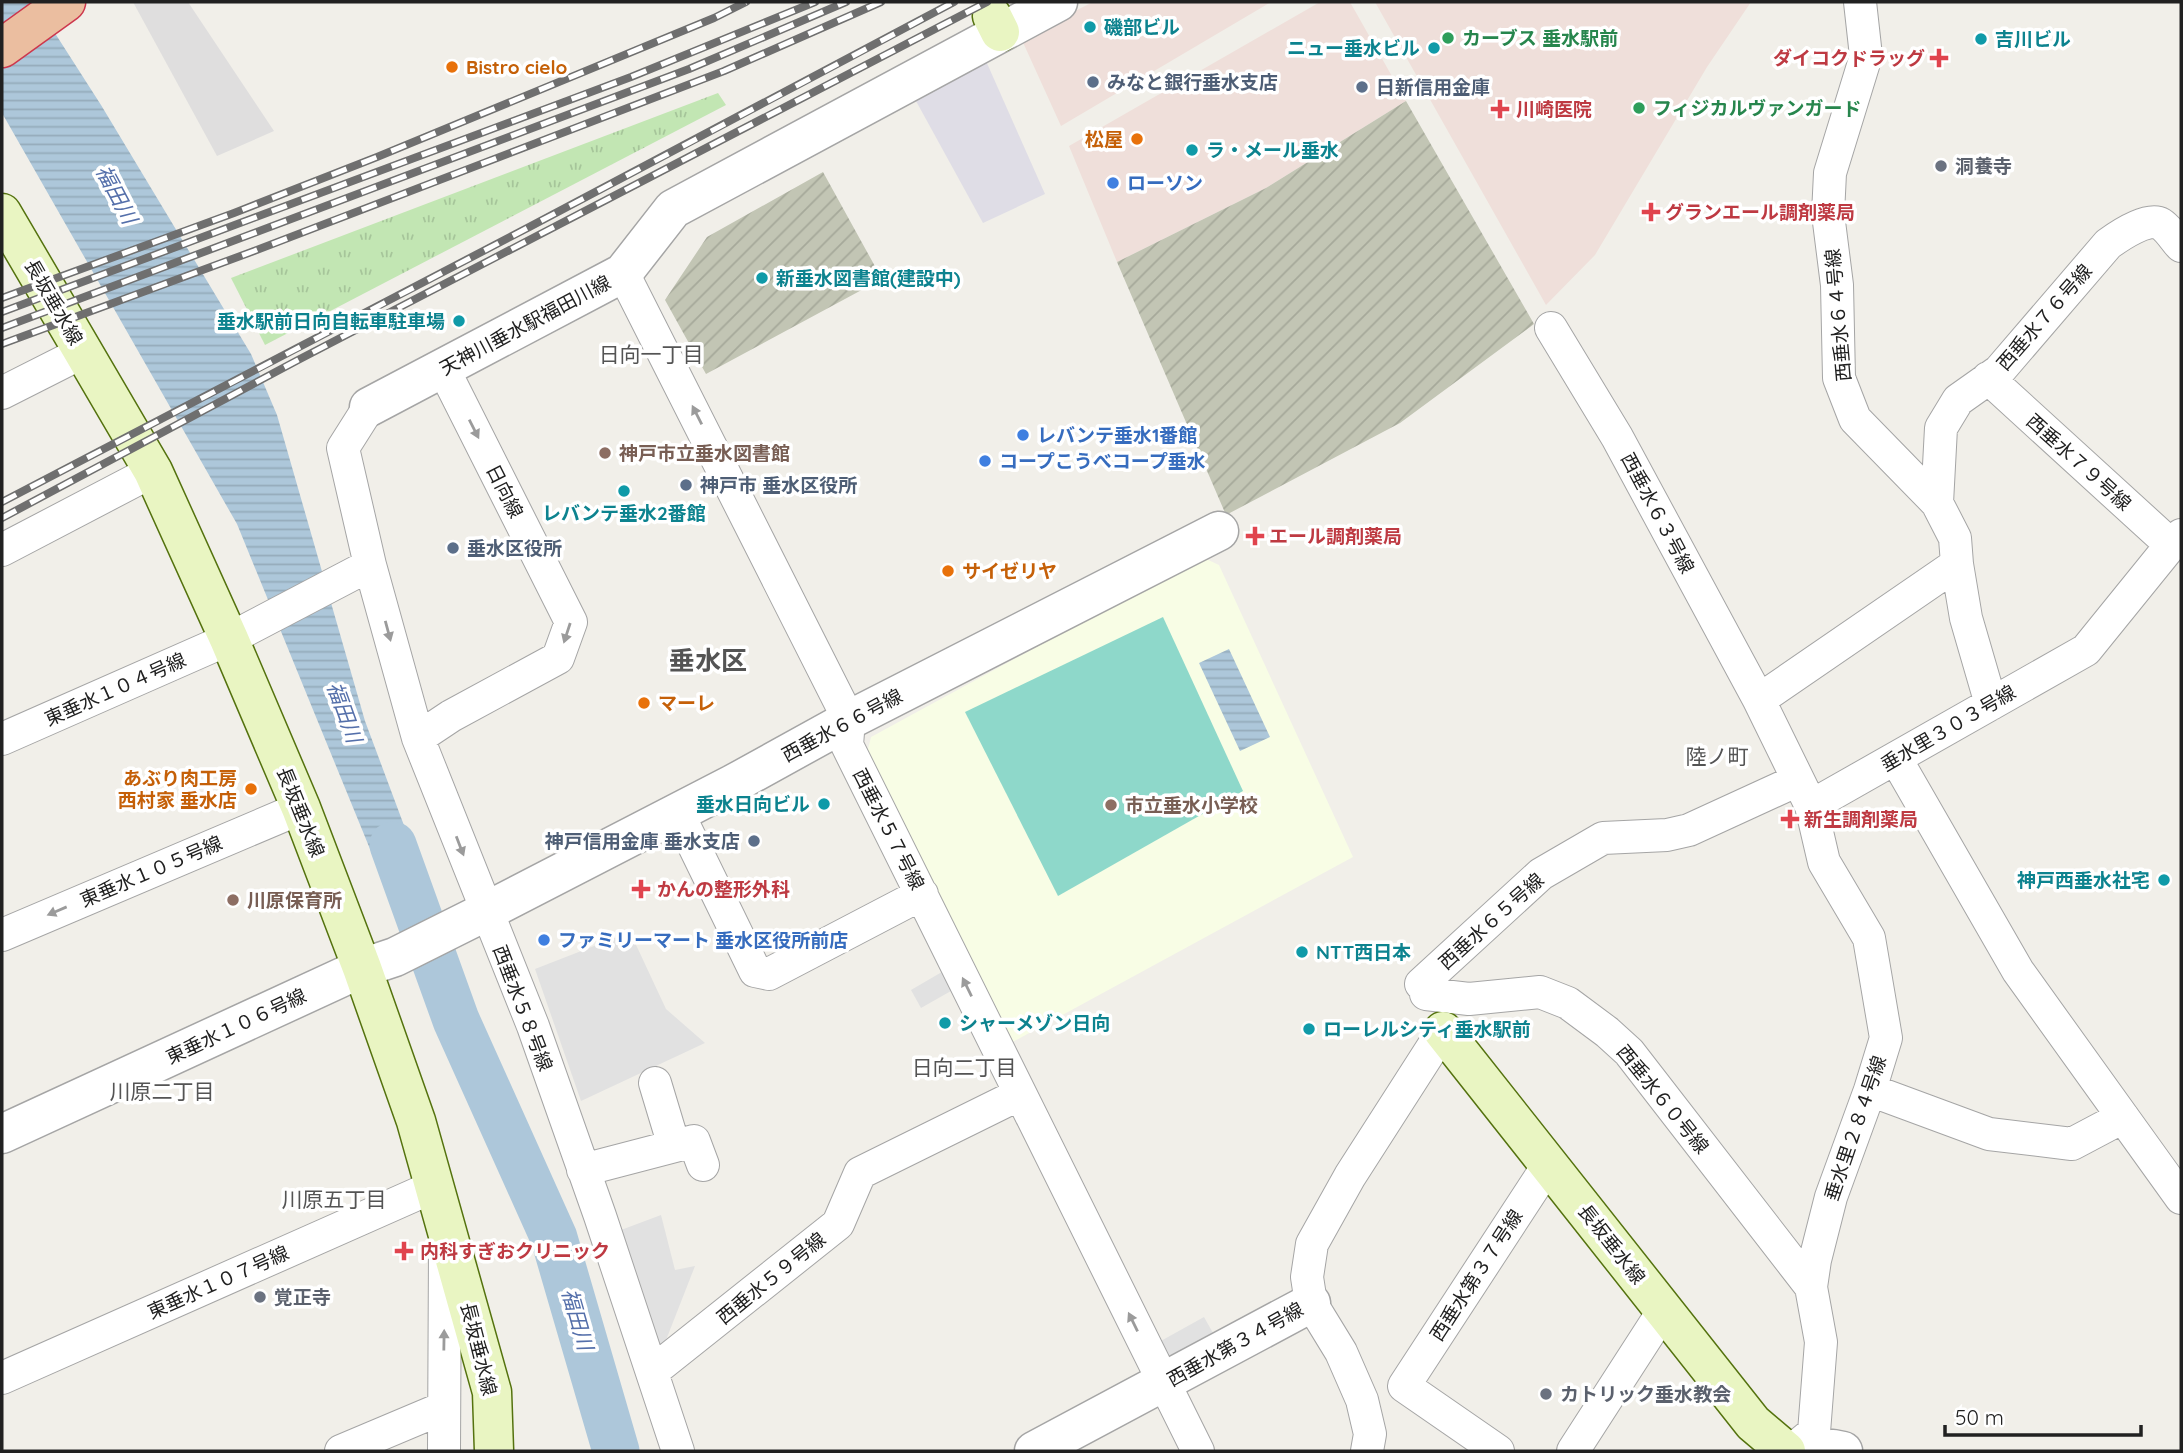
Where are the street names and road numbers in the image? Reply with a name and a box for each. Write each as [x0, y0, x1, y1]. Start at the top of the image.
street label: 西垂水６４号線 [1820, 248, 1856, 382]
street label: 長坂垂水線 [20, 255, 88, 349]
street label: 西垂水７６号線 [1991, 259, 2097, 375]
street label: 天神川垂水駅福田川線 [435, 270, 615, 380]
street label: 西垂水７９号線 [2022, 409, 2136, 515]
street label: 西垂水６３号線 [1616, 449, 1700, 577]
street label: 日向線 [481, 460, 529, 522]
street label: 東垂水１０４号線 [41, 647, 189, 731]
street label: 垂水里３０３号線 [1876, 680, 2020, 776]
street label: 西垂水６６号線 [778, 683, 906, 767]
street label: 長坂垂水線 [272, 763, 330, 861]
street label: 西垂水５７号線 [848, 764, 930, 894]
street label: 東垂水１０５号線 [76, 830, 226, 912]
street label: 西垂水６５号線 [1434, 868, 1548, 974]
street label: 西垂水５８号線 [488, 942, 558, 1074]
street label: 東垂水１０６号線 [162, 983, 310, 1069]
street label: 西垂水６０号線 [1612, 1040, 1714, 1158]
street label: 垂水里２８４号線 [1819, 1052, 1891, 1204]
street label: 長坂垂水線 [1573, 1199, 1651, 1289]
street label: 西垂水第３７号線 [1425, 1205, 1527, 1345]
street label: 西垂水５９号線 [712, 1227, 830, 1329]
street label: 東垂水１０７号線 [144, 1240, 292, 1324]
street label: 西垂水第３４号線 [1163, 1297, 1307, 1391]
street label: 長坂垂水線 [456, 1300, 502, 1398]

